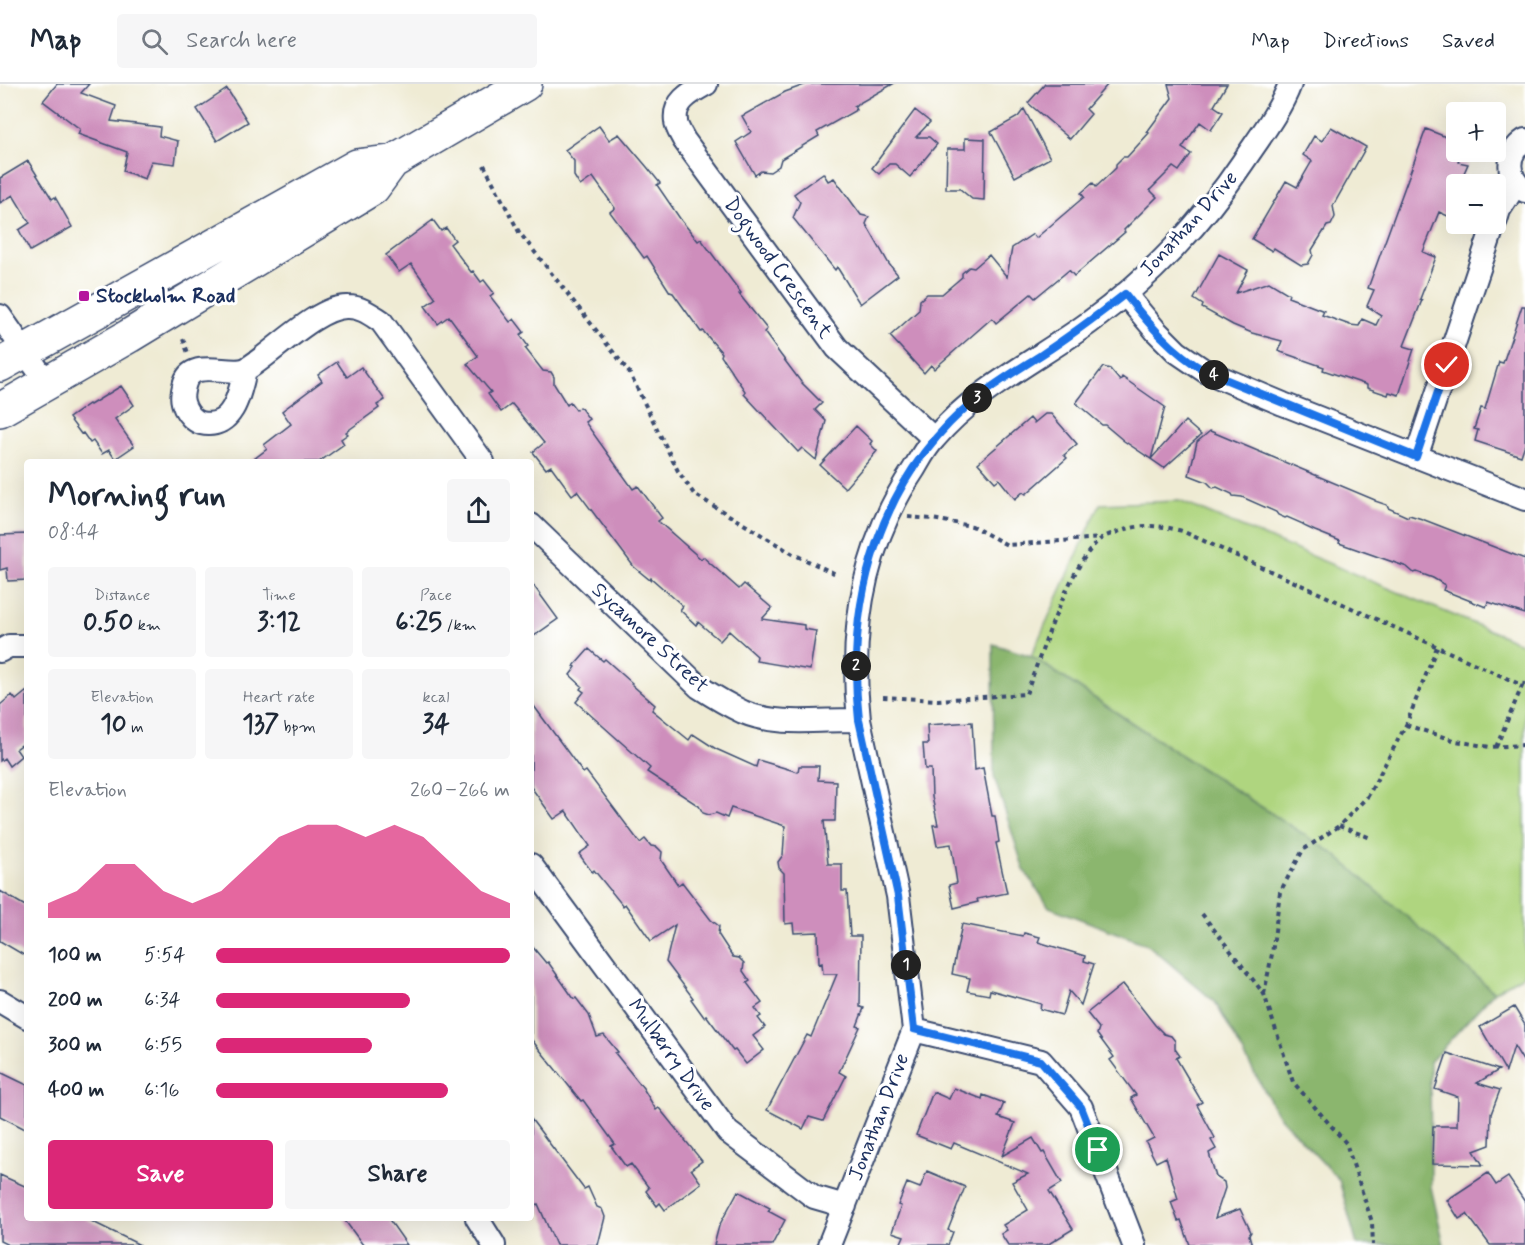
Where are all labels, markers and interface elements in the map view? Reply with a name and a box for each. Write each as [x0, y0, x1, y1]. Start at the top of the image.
search box [117, 14, 537, 68]
text: Map [30, 23, 81, 60]
icon: search [138, 25, 171, 58]
text: Search here [186, 27, 297, 55]
text: Map [1251, 27, 1290, 55]
text: Directions [1323, 27, 1409, 55]
text: Saved [1442, 27, 1495, 55]
map controls [1446, 102, 1506, 234]
button: + [1446, 102, 1506, 162]
street label: Jonathan Drive [1134, 165, 1244, 283]
button: − [1446, 174, 1506, 234]
street label: Dogwood Crescent [715, 191, 839, 346]
place label: Stockholm Road [96, 282, 235, 310]
marker: Stockholm Road [77, 289, 91, 303]
pin [1421, 339, 1472, 390]
icon: check [1430, 348, 1463, 381]
pin: 4 [1199, 360, 1229, 390]
text: 4 [1209, 364, 1219, 385]
pin: 3 [962, 383, 992, 413]
text: 3 [973, 387, 981, 408]
text: Morning run [48, 474, 226, 518]
button: share [447, 479, 510, 542]
text: 08:44 [48, 519, 99, 546]
street label: Sycamore Street [585, 576, 715, 700]
text: Distance [94, 585, 150, 606]
text: Time [262, 585, 296, 606]
text: Pace [420, 585, 452, 606]
text: 0.50 [83, 606, 133, 640]
text: 3:12 [257, 606, 301, 640]
text: 6:25 [395, 606, 442, 640]
text: km [133, 615, 161, 636]
text: /km [442, 615, 477, 636]
pin: 2 [841, 651, 871, 681]
text: 2 [852, 655, 860, 676]
text: Elevation [91, 687, 154, 708]
text: Heart rate [243, 687, 315, 708]
text: kcal [423, 687, 449, 708]
text: 10 [100, 708, 127, 742]
text: 137 [242, 708, 279, 742]
text: 34 [422, 708, 450, 742]
text: m [127, 717, 144, 738]
text: bpm [279, 717, 316, 738]
text: Elevation [48, 777, 127, 804]
text: 260–266 m [410, 777, 510, 804]
text: 100 m [48, 942, 102, 969]
text: 5:54 [144, 942, 185, 969]
pin: 1 [891, 950, 921, 980]
text: 1 [902, 954, 910, 975]
text: 200 m [48, 987, 103, 1014]
text: 6:34 [144, 987, 181, 1014]
street label: Mulberry Drive [621, 993, 721, 1117]
text: 300 m [48, 1032, 102, 1059]
text: 6:55 [144, 1032, 182, 1059]
street label: Jonathan Drive [842, 1049, 916, 1185]
text: 400 m [48, 1077, 104, 1104]
text: 6:16 [144, 1077, 180, 1104]
pin [1072, 1124, 1123, 1175]
icon: arrive [1081, 1133, 1114, 1166]
button: Save [48, 1140, 273, 1209]
button: Share [285, 1140, 510, 1209]

